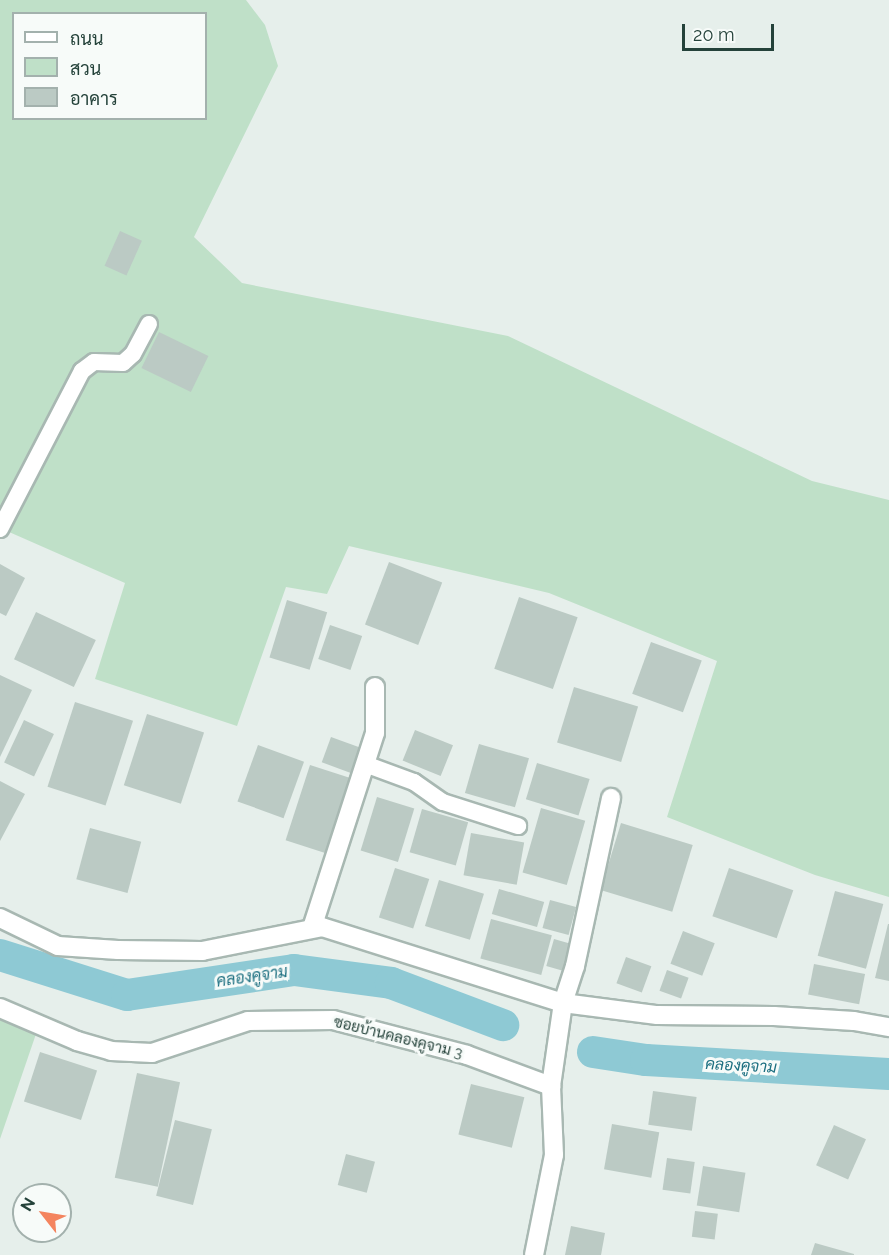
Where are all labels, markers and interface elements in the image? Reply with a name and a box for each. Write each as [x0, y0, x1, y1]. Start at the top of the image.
legend [12, 12, 207, 120]
scale bar [685, 12, 776, 50]
text: 20 m [693, 24, 735, 45]
text: ถนน [70, 28, 103, 49]
text: สวน [70, 58, 101, 79]
text: อาคาร [70, 88, 118, 109]
water label: คลองคูจาม [215, 963, 289, 991]
street label: ซอยบ้านคลองคูจาม 3 [332, 1013, 464, 1063]
water label: คลองคูจาม [705, 1055, 777, 1077]
north arrow [12, 1183, 72, 1243]
text: N [17, 1194, 39, 1215]

